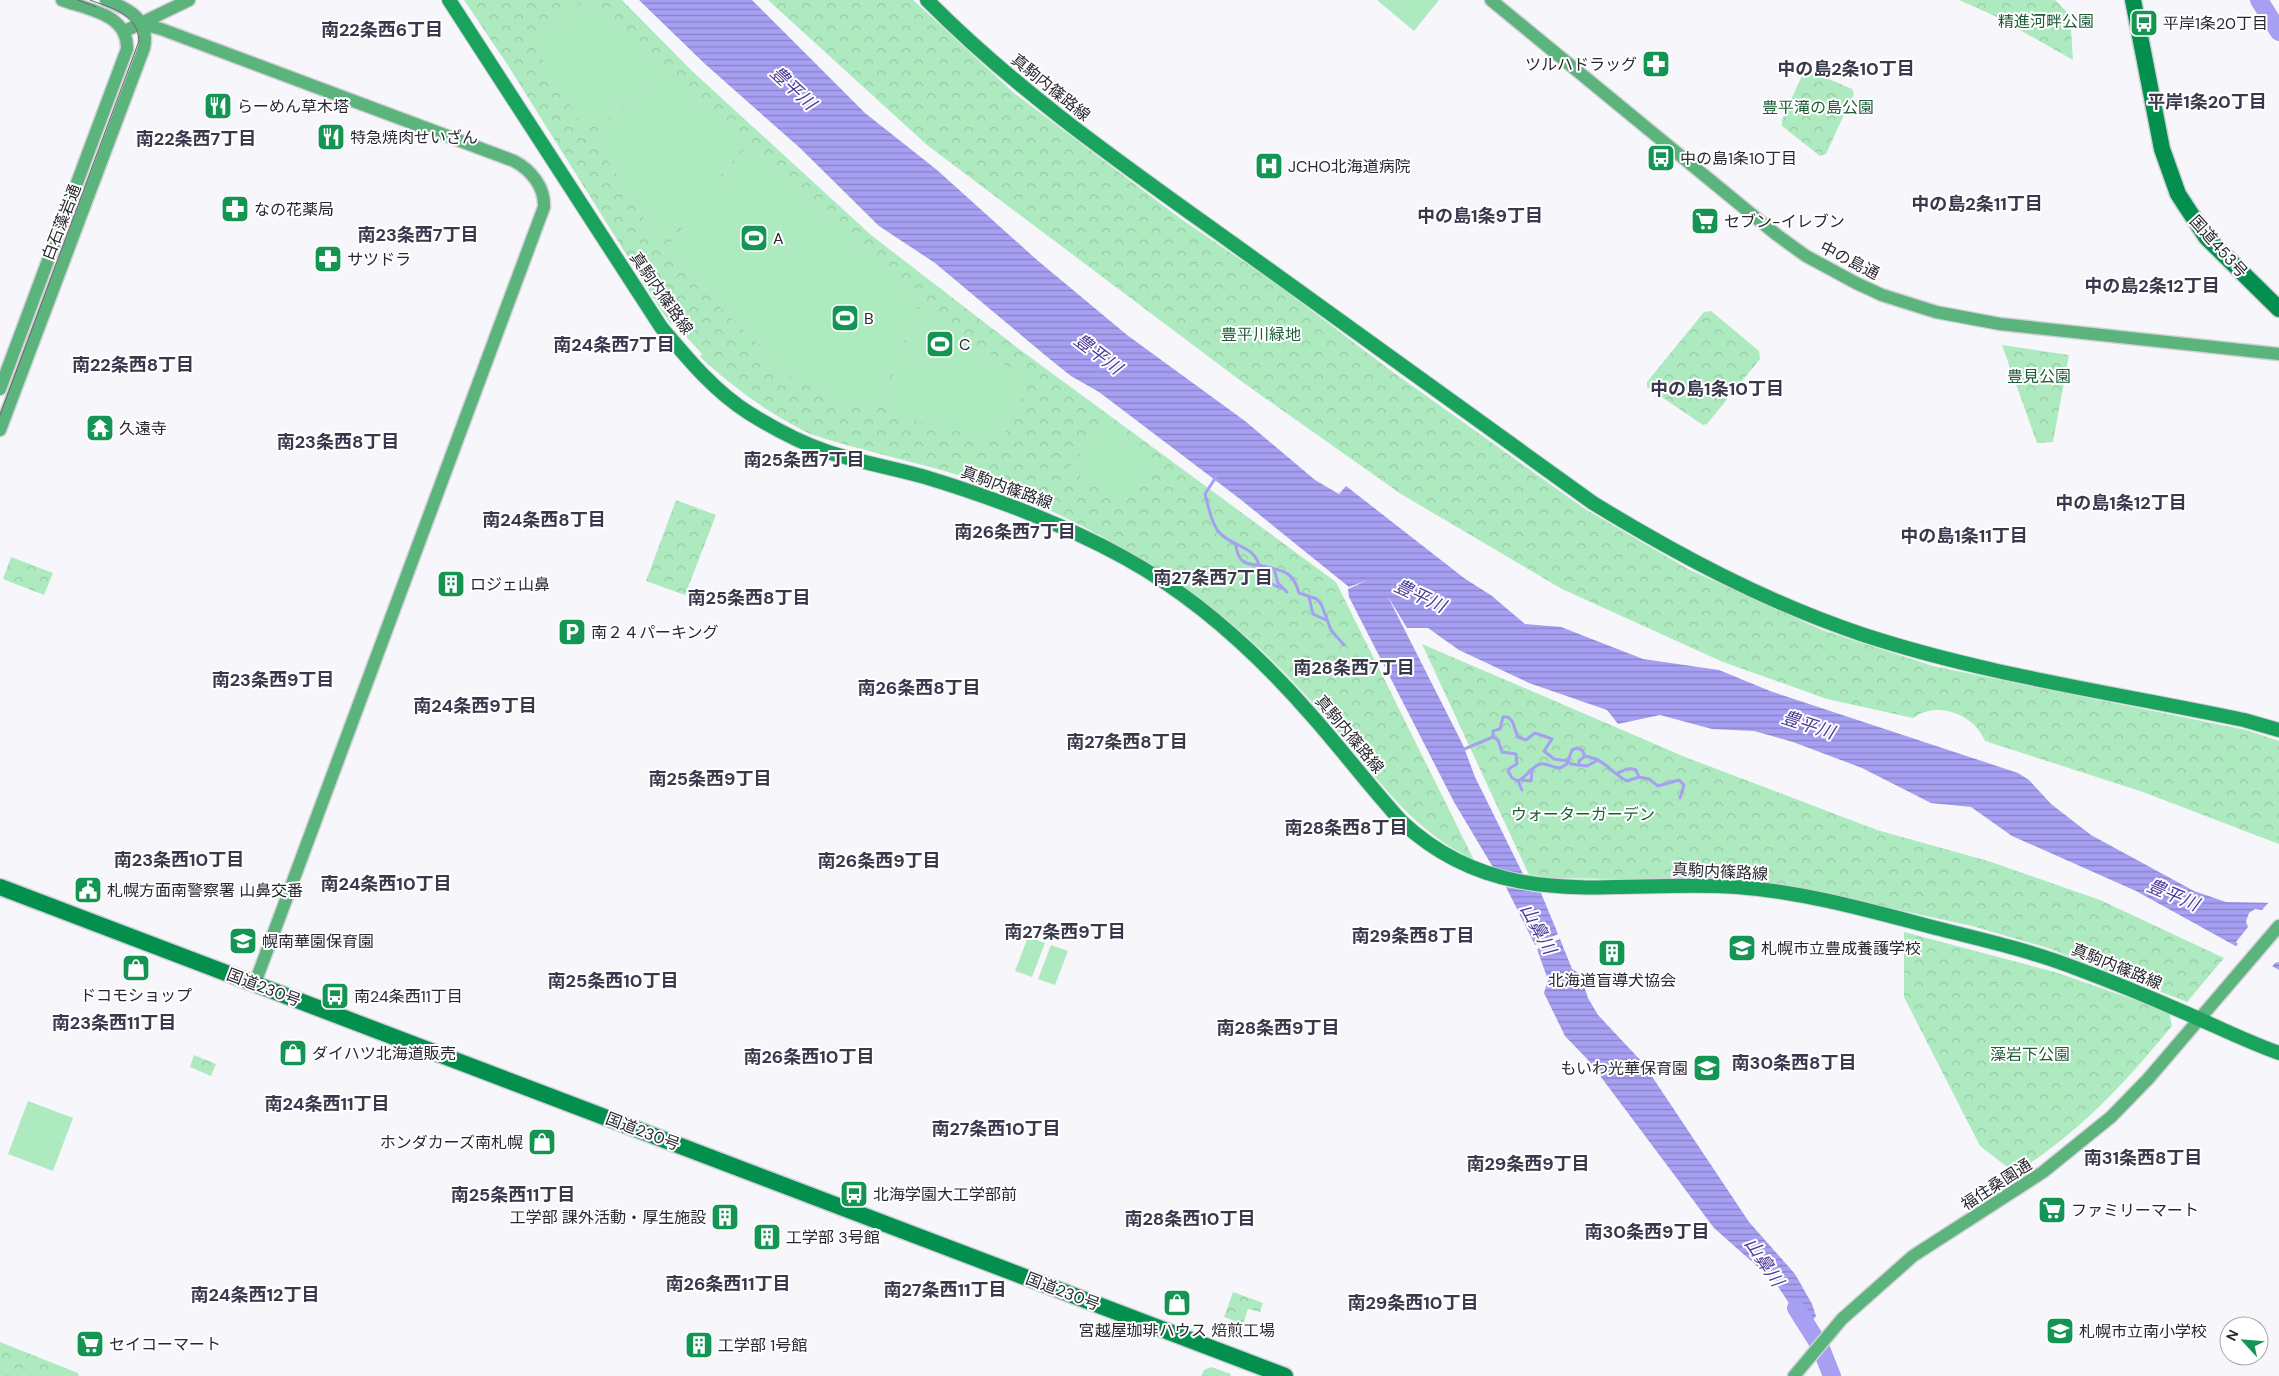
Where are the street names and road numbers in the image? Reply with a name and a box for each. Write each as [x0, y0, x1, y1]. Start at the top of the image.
street label: 真駒内篠路線 [1007, 49, 1095, 126]
street label: 白石藻岩通 [37, 181, 86, 263]
street label: 国道453号 [2185, 211, 2252, 282]
street label: 中の島通 [1816, 237, 1883, 284]
street label: 真駒内篠路線 [625, 248, 698, 339]
street label: 真駒内篠路線 [958, 461, 1056, 514]
street label: 真駒内篠路線 [1311, 691, 1389, 778]
street label: 真駒内篠路線 [1671, 859, 1768, 884]
street label: 真駒内篠路線 [2068, 939, 2165, 994]
street label: 国道230号 [224, 964, 304, 1011]
street label: 国道230号 [603, 1108, 683, 1155]
street label: 福住桑園通 [1957, 1154, 2036, 1215]
street label: 国道230号 [1023, 1268, 1103, 1315]

